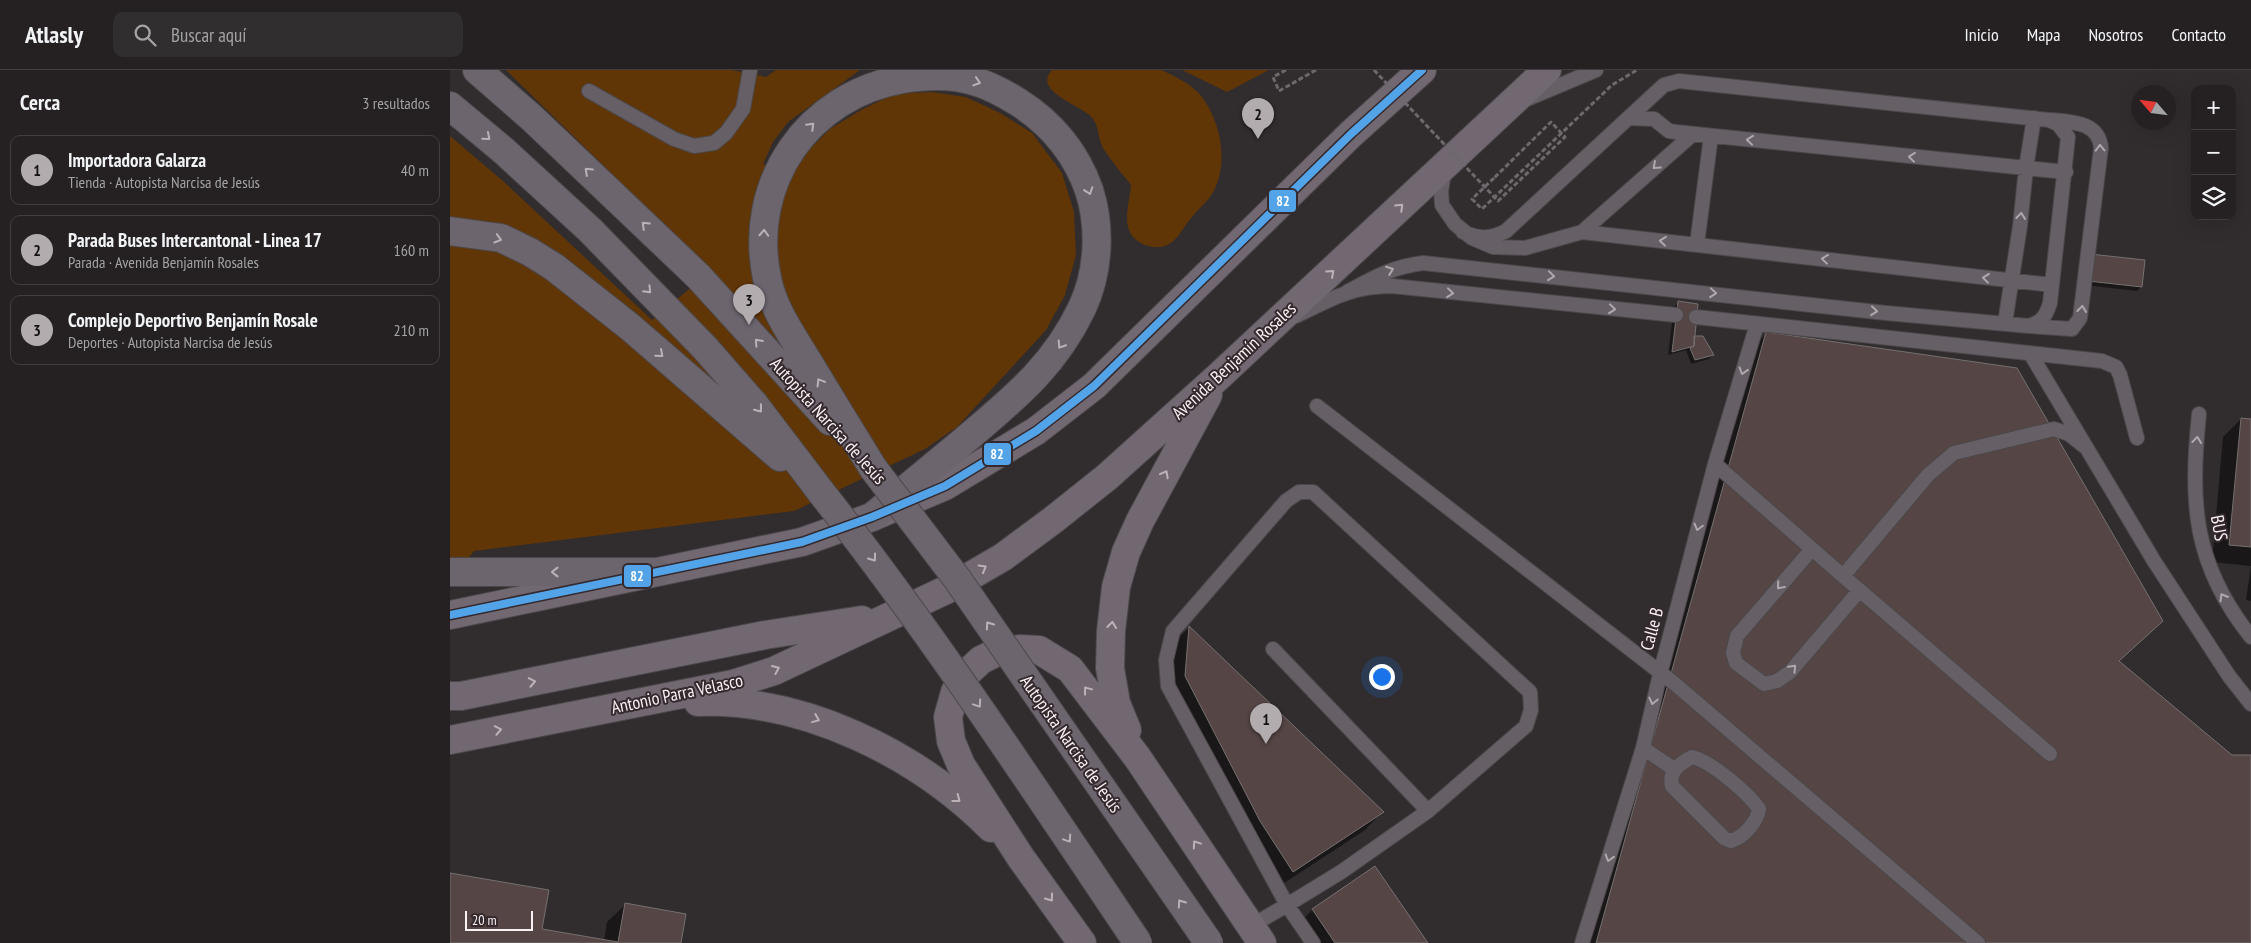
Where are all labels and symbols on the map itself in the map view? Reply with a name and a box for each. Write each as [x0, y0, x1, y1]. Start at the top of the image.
one-way arrow [972, 77, 980, 87]
north arrow [2131, 85, 2176, 130]
pin: 2 [1242, 98, 1274, 139]
one-way arrow [805, 123, 814, 132]
one-way arrow [482, 131, 491, 140]
one-way arrow [1746, 135, 1754, 146]
one-way arrow [2095, 144, 2105, 152]
one-way arrow [1907, 152, 1915, 163]
one-way arrow [1653, 160, 1662, 169]
one-way arrow [585, 168, 594, 177]
one-way arrow [1083, 186, 1093, 195]
line badge: 82 [1268, 189, 1297, 213]
text: 82 [1276, 192, 1290, 210]
one-way arrow [1394, 204, 1403, 213]
one-way arrow [2015, 212, 2026, 220]
one-way arrow [642, 222, 651, 231]
one-way arrow [758, 229, 769, 237]
one-way arrow [493, 233, 502, 243]
one-way arrow [1659, 236, 1667, 247]
one-way arrow [1820, 254, 1828, 265]
one-way arrow [1385, 266, 1394, 276]
one-way arrow [1325, 270, 1334, 279]
one-way arrow [1548, 270, 1556, 281]
one-way arrow [1982, 273, 1990, 284]
one-way arrow [643, 284, 652, 293]
pin: 3 [733, 284, 765, 325]
one-way arrow [1446, 287, 1454, 298]
one-way arrow [1709, 287, 1717, 298]
street label: Avenida Benjamín Rosales [1167, 297, 1301, 424]
one-way arrow [1608, 303, 1616, 314]
one-way arrow [1871, 305, 1879, 316]
one-way arrow [2076, 305, 2086, 314]
one-way arrow [755, 338, 764, 347]
one-way arrow [1057, 339, 1067, 348]
one-way arrow [654, 348, 663, 357]
street label: Autopista Narcisa de Jesús [765, 353, 891, 489]
one-way arrow [1738, 366, 1748, 375]
one-way arrow [817, 378, 827, 387]
one-way arrow [753, 404, 762, 413]
one-way arrow [2191, 436, 2202, 444]
line badge: 82 [983, 442, 1012, 466]
text: 82 [990, 445, 1004, 463]
one-way arrow [1159, 470, 1169, 479]
street label: BUS [2206, 513, 2233, 543]
one-way arrow [1693, 523, 1704, 532]
one-way arrow [867, 552, 875, 561]
line badge: 82 [623, 564, 652, 588]
one-way arrow [978, 565, 987, 575]
one-way arrow [551, 567, 558, 577]
text: 82 [630, 567, 644, 585]
one-way arrow [1777, 581, 1786, 590]
one-way arrow [2219, 594, 2229, 603]
street label: Calle B [1635, 605, 1668, 653]
one-way arrow [986, 621, 995, 631]
one-way arrow [1106, 621, 1117, 629]
your location [1369, 664, 1395, 690]
one-way arrow [1787, 664, 1796, 673]
one-way arrow [771, 665, 780, 676]
street label: Antonio Parra Velasco [609, 668, 745, 719]
street label: Autopista Narcisa de Jesús [1015, 670, 1128, 817]
one-way arrow [528, 677, 537, 687]
one-way arrow [1084, 686, 1093, 696]
one-way arrow [1648, 697, 1659, 706]
one-way arrow [972, 698, 981, 708]
pin: 1 [1250, 703, 1282, 744]
one-way arrow [811, 713, 820, 724]
one-way arrow [493, 725, 502, 736]
one-way arrow [951, 793, 960, 801]
one-way arrow [1062, 833, 1071, 843]
one-way arrow [1193, 840, 1202, 850]
one-way arrow [1605, 853, 1615, 861]
one-way arrow [1044, 892, 1053, 901]
one-way arrow [1178, 899, 1187, 909]
scale bar [465, 908, 532, 931]

